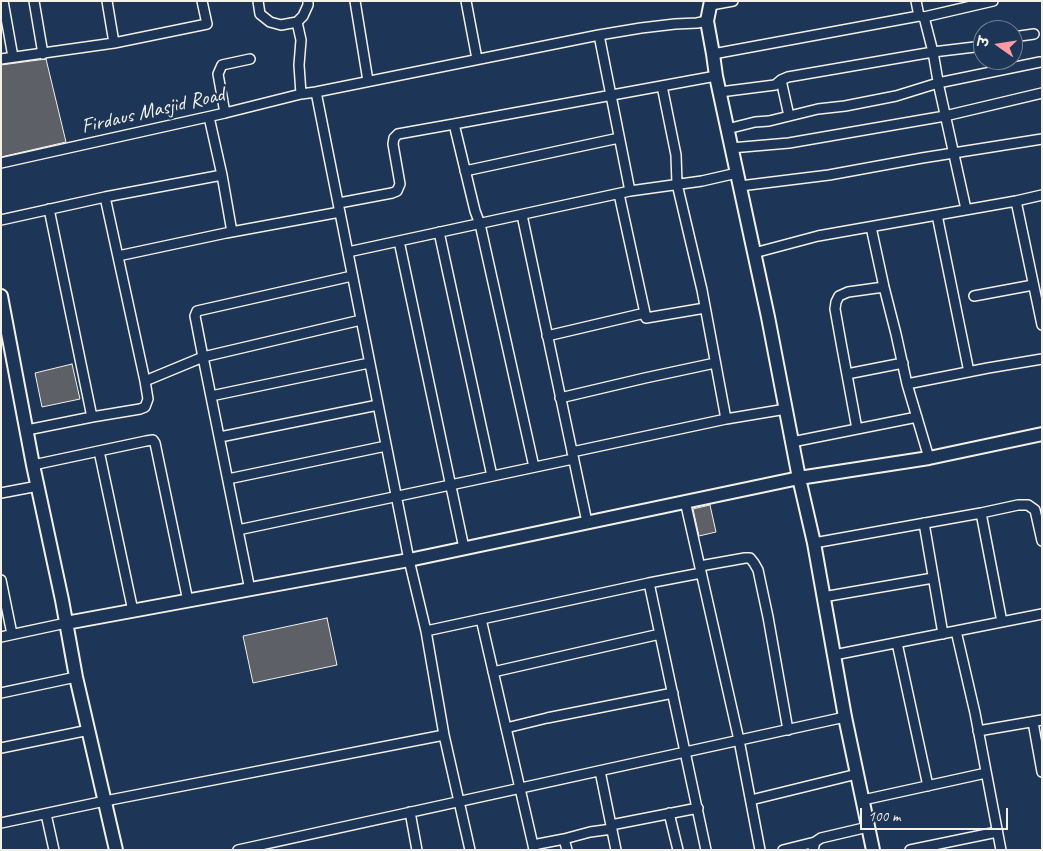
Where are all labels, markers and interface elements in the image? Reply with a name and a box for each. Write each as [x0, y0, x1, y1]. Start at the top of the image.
north arrow [973, 20, 1023, 70]
text: उ [975, 35, 993, 48]
street label: Firdaus Masjid Road [79, 82, 227, 140]
scale bar [863, 798, 1010, 830]
text: 100 m [868, 807, 900, 826]

